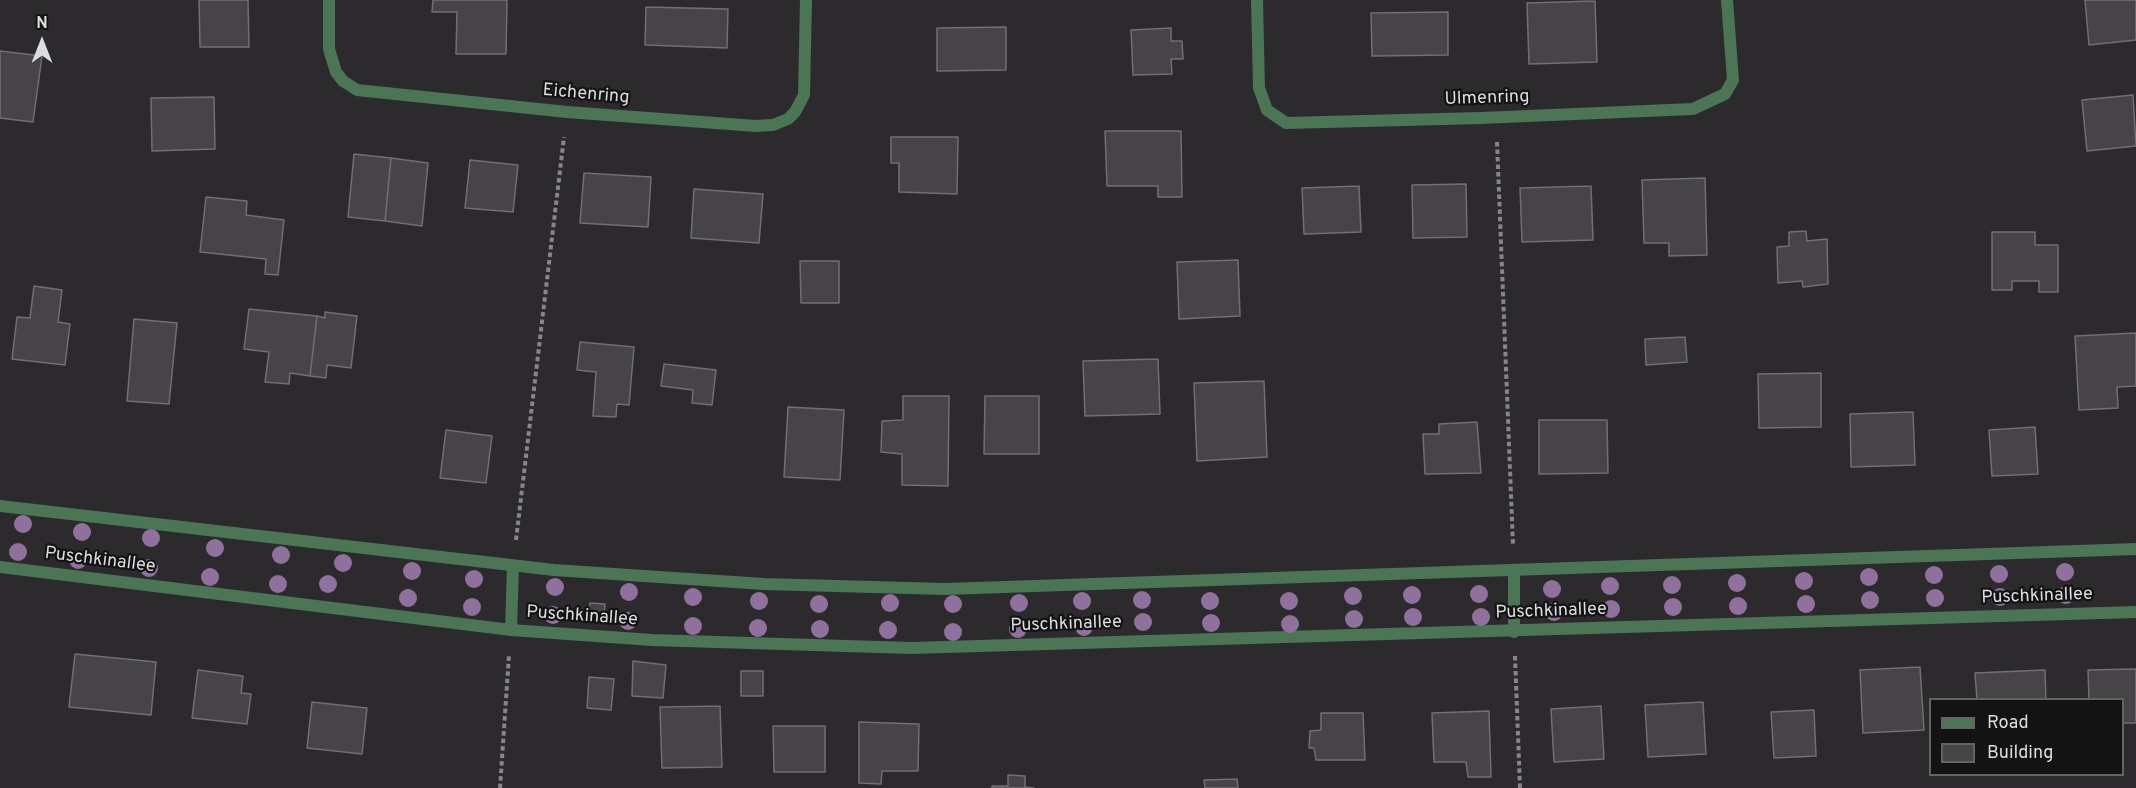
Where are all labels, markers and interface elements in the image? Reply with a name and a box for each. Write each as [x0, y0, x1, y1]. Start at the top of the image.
north arrow [12, 12, 72, 72]
text: N [36, 14, 48, 34]
street label: Eichenring [542, 80, 630, 110]
street label: Ulmenring [1444, 87, 1530, 111]
street label: Puschkinallee [43, 543, 157, 579]
street label: Puschkinallee [1981, 584, 2093, 610]
street label: Puschkinallee [1495, 599, 1607, 625]
street label: Puschkinallee [526, 602, 638, 632]
street label: Puschkinallee [1010, 612, 1122, 638]
legend [1929, 698, 2124, 776]
text: Road [1987, 712, 2029, 735]
text: Building [1987, 742, 2053, 765]

